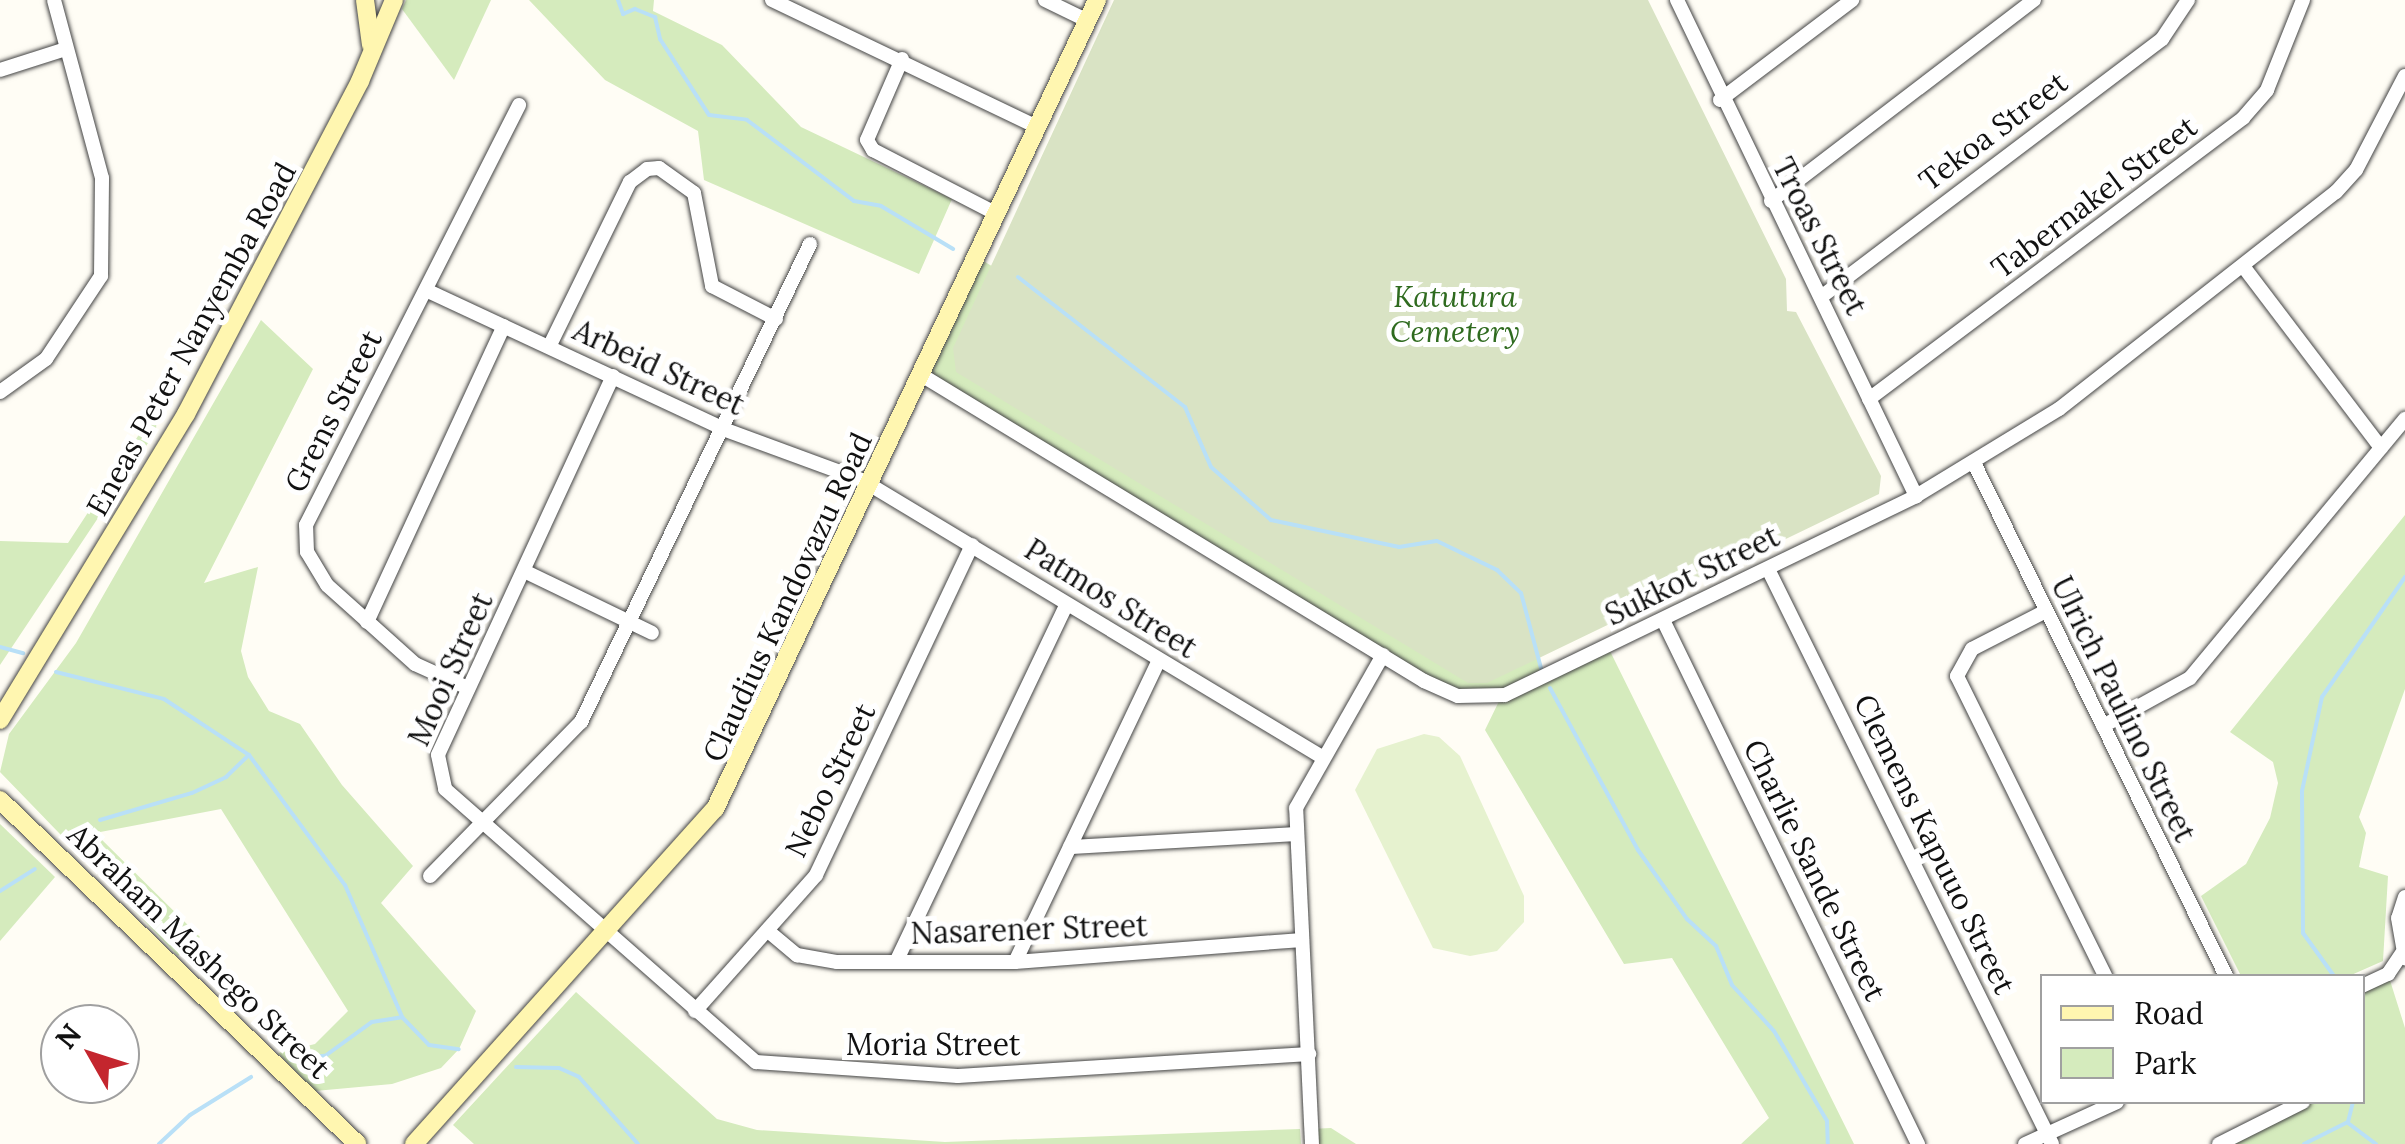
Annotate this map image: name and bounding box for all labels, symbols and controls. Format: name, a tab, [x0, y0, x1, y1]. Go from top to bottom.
street label: Tekoa Street	[1912, 64, 2074, 198]
street label: Tabernakel Street	[1984, 108, 2204, 286]
street label: Troas Street	[1765, 151, 1875, 321]
street label: Eneas Peter Nanyemba Road	[79, 156, 303, 522]
park label: Katutura Cemetery	[1390, 278, 1520, 348]
street label: Arbeid Street	[568, 312, 750, 422]
street label: Grens Street	[277, 324, 389, 498]
street label: Claudius Kandovazu Road	[695, 427, 879, 767]
street label: Sukkot Street	[1599, 517, 1785, 633]
street label: Patmos Street	[1018, 531, 1204, 665]
street label: Ulrich Paulino Street	[2044, 571, 2204, 847]
street label: Mooi Street	[400, 587, 500, 751]
street label: Clemens Kapuuo Street	[1847, 688, 2023, 1000]
street label: Nebo Street	[777, 697, 883, 863]
street label: Charlie Sande Street	[1736, 734, 1894, 1006]
street label: Abraham Mashego Street	[60, 816, 338, 1086]
street label: Nasarener Street	[910, 907, 1148, 951]
legend	[2040, 974, 2365, 1104]
text: Road	[2134, 994, 2204, 1032]
north arrow	[40, 1004, 140, 1104]
text: N	[47, 1017, 89, 1056]
street label: Moria Street	[846, 1026, 1020, 1062]
text: Park	[2134, 1044, 2196, 1082]

